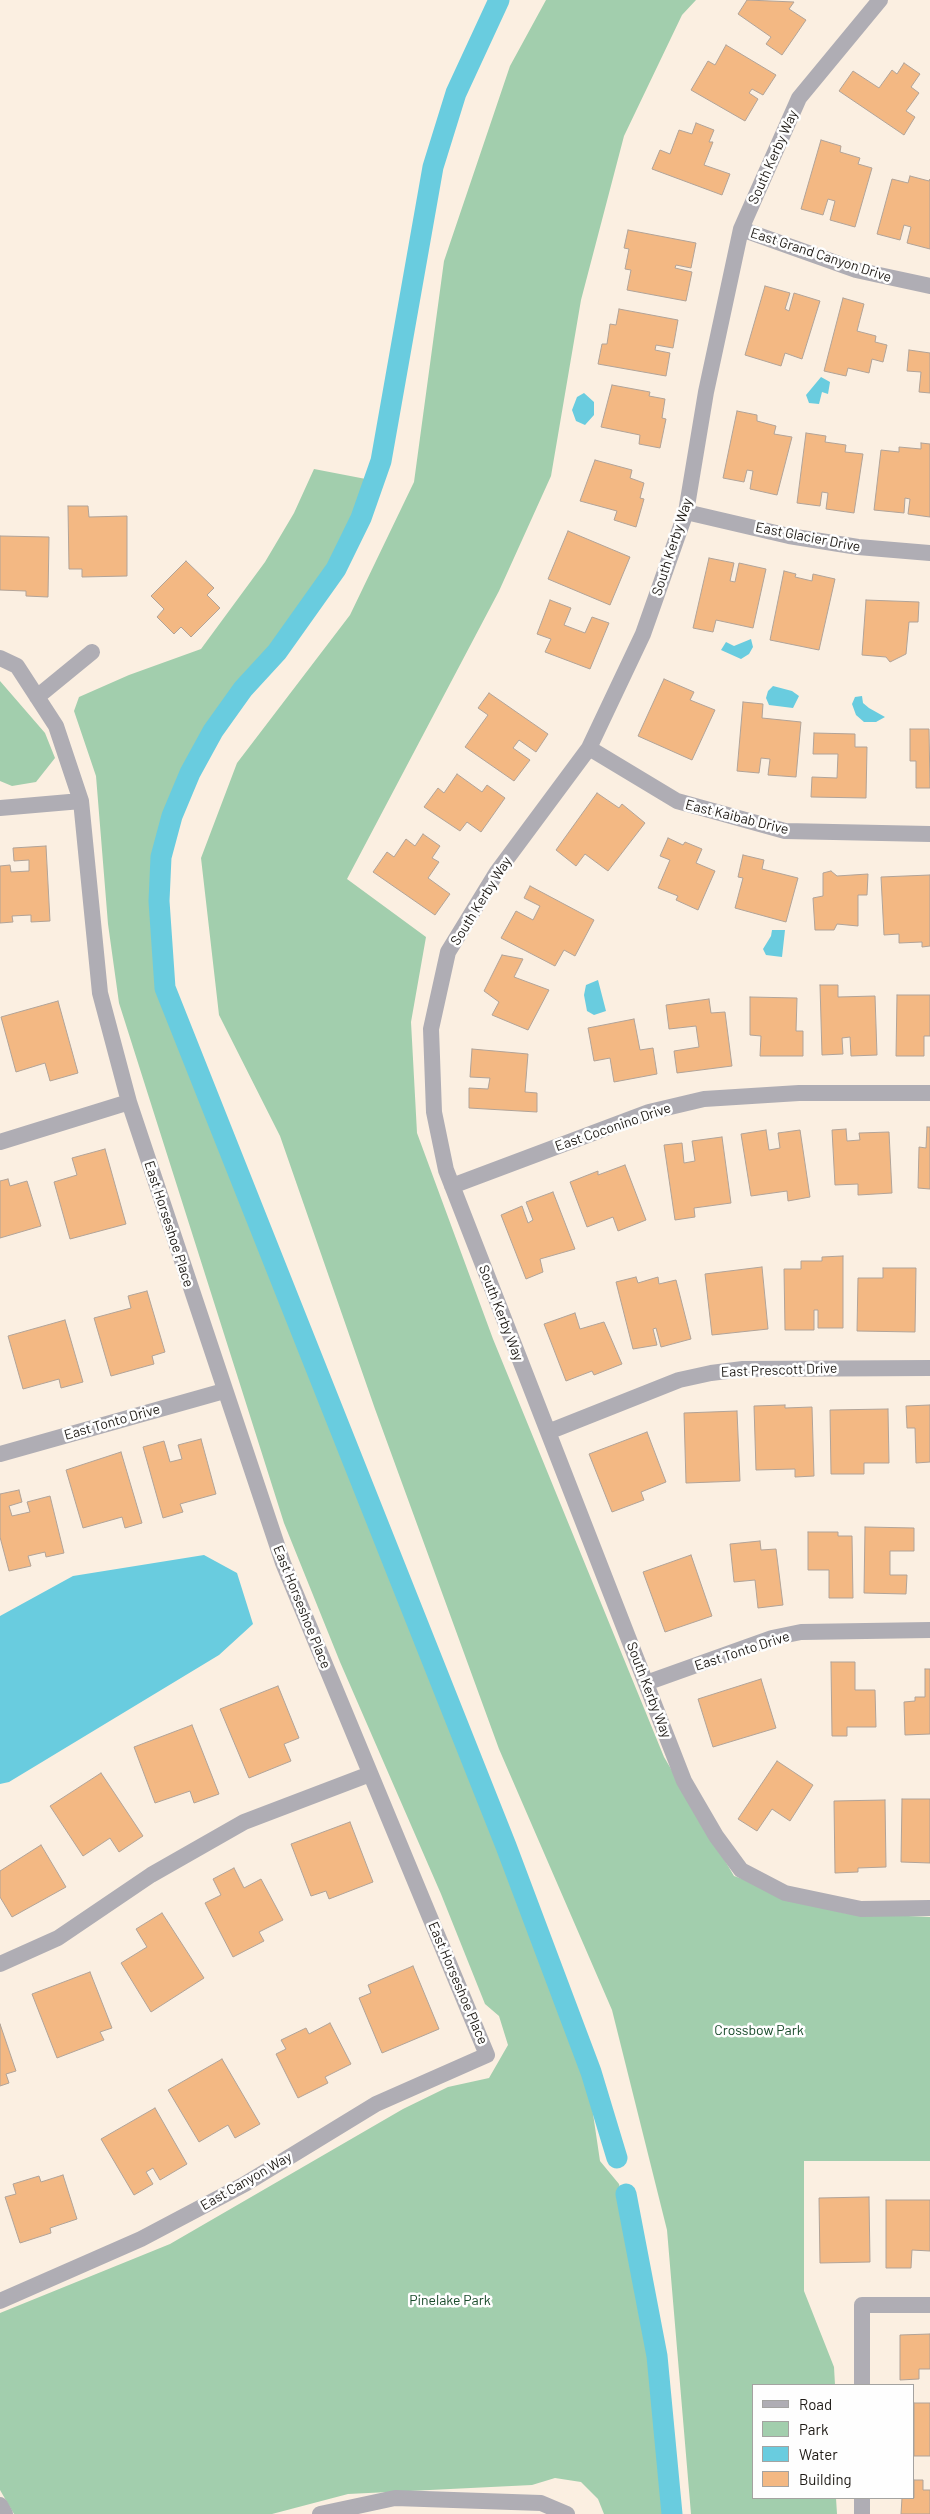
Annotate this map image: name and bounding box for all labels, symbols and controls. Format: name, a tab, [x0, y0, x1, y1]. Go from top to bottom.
street label: South Kerby Way	[745, 107, 801, 207]
street label: East Grand Canyon Drive	[748, 224, 894, 286]
street label: South Kerby Way	[648, 496, 696, 598]
street label: East Glacier Drive	[754, 519, 862, 555]
street label: East Kaibab Drive	[684, 796, 790, 838]
street label: South Kerby Way	[447, 853, 515, 949]
street label: East Coconino Drive	[553, 1099, 673, 1155]
street label: East Horseshoe Place	[141, 1159, 197, 1289]
street label: South Kerby Way	[475, 1263, 527, 1363]
street label: East Prescott Drive	[720, 1360, 838, 1380]
street label: East Tonto Drive	[62, 1400, 162, 1444]
street label: East Horseshoe Place	[270, 1543, 334, 1671]
street label: East Tonto Drive	[692, 1628, 792, 1674]
street label: South Kerby Way	[623, 1640, 675, 1740]
street label: East Horseshoe Place	[425, 1919, 491, 2047]
park label: Crossbow Park	[714, 2022, 804, 2038]
street label: East Canyon Way	[197, 2148, 295, 2214]
park label: Pinelake Park	[409, 2292, 491, 2308]
legend	[752, 2384, 915, 2499]
text: Road	[799, 2395, 832, 2413]
text: Park	[799, 2420, 828, 2438]
text: Water	[799, 2445, 838, 2463]
text: Building	[799, 2470, 852, 2488]

